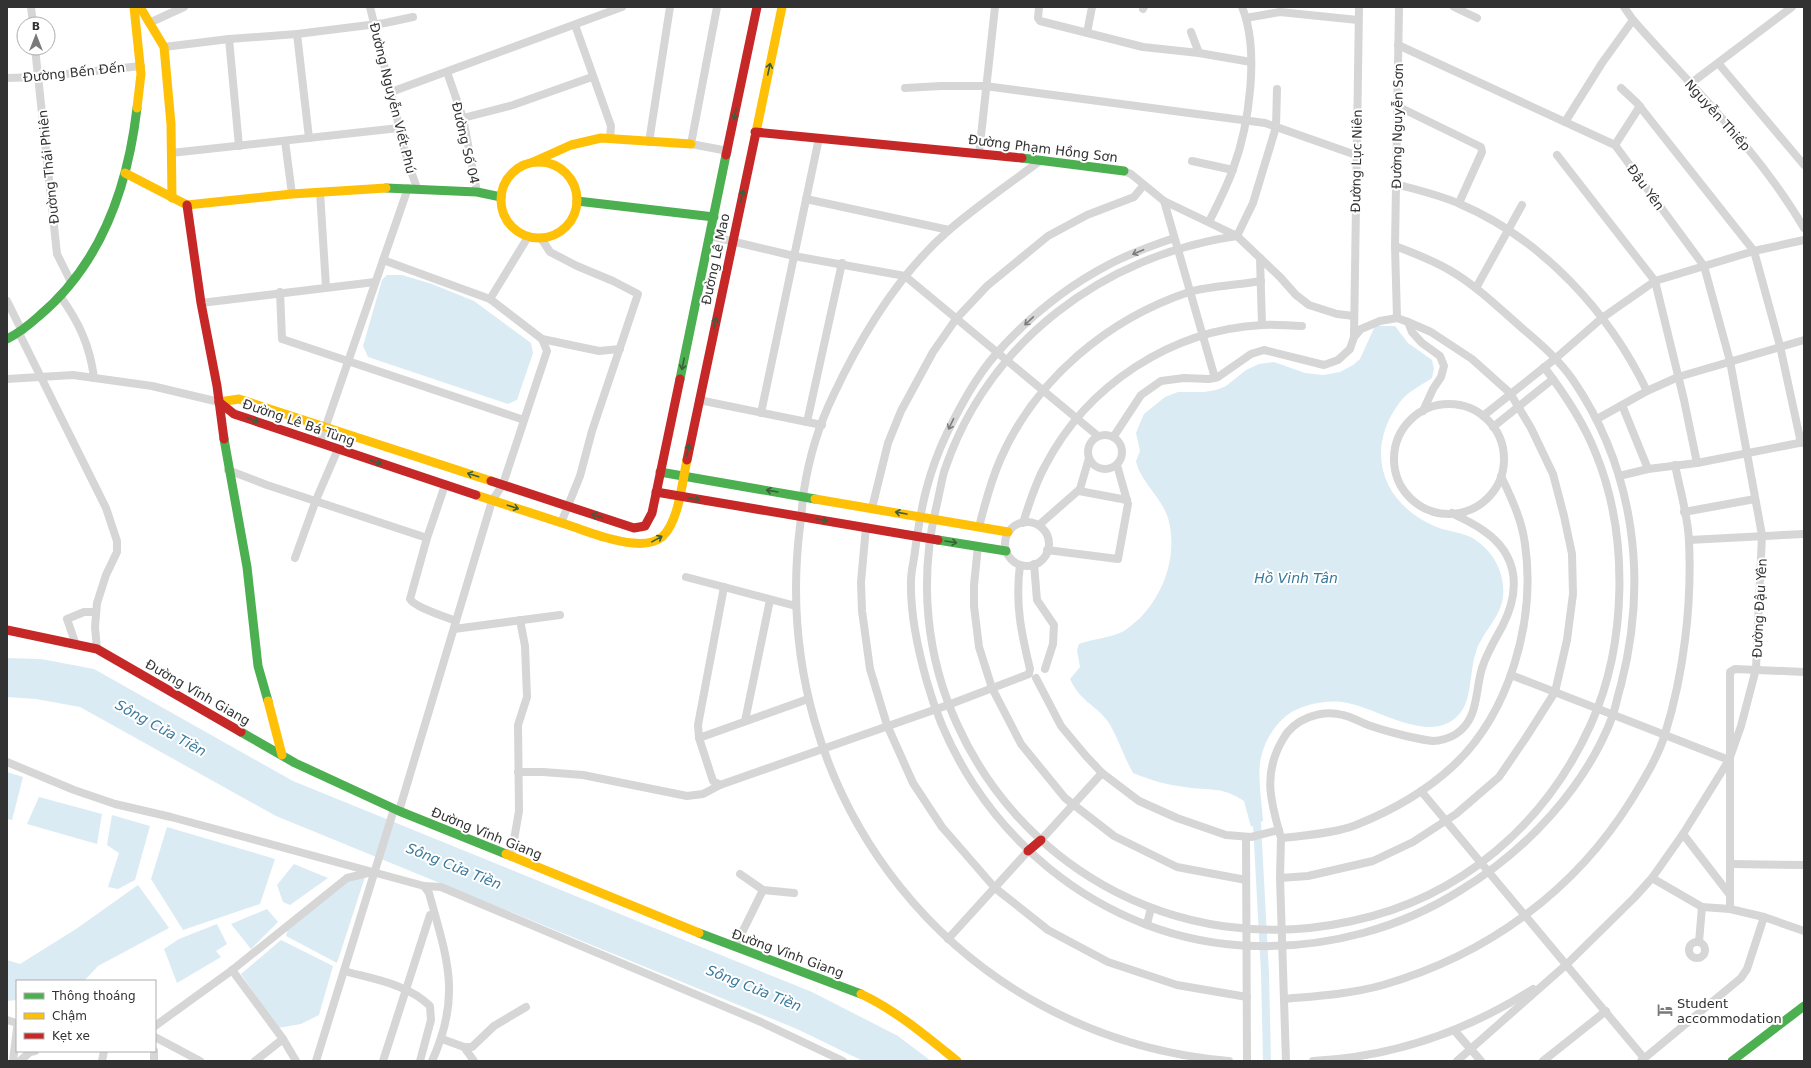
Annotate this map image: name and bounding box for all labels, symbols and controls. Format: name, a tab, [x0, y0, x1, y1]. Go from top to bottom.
north arrow	[16, 16, 56, 56]
text: B	[32, 20, 40, 33]
street label: Đường Nguyễn Viết Phú	[366, 21, 419, 175]
street label: Đường Bến Đến	[22, 60, 126, 85]
one-way arrow	[765, 63, 773, 76]
street label: Đường Nguyễn Sơn	[1389, 63, 1406, 189]
street label: Nguyễn Thiếp	[1682, 77, 1753, 154]
street label: Đường Số 04	[449, 101, 482, 186]
one-way arrow	[731, 107, 739, 120]
street label: Đường Thái Phiên	[35, 109, 62, 225]
street label: Đường Lục Niên	[1348, 109, 1365, 213]
street label: Đường Phạm Hồng Sơn	[967, 132, 1119, 165]
street label: Đậu Yên	[1624, 161, 1667, 213]
one-way arrow	[738, 190, 746, 203]
street label: Đường Lê Mao	[698, 212, 733, 306]
one-way arrow	[1132, 249, 1144, 256]
one-way arrow	[712, 317, 720, 330]
one-way arrow	[1024, 317, 1034, 326]
one-way arrow	[678, 358, 686, 371]
street label: Đường Lê Bá Tùng	[241, 396, 357, 449]
one-way arrow	[247, 417, 259, 425]
one-way arrow	[947, 418, 954, 430]
one-way arrow	[685, 444, 693, 457]
one-way arrow	[370, 458, 382, 466]
one-way arrow	[468, 470, 480, 478]
one-way arrow	[766, 487, 779, 495]
one-way arrow	[687, 495, 700, 503]
one-way arrow	[507, 504, 519, 512]
one-way arrow	[895, 509, 908, 517]
one-way arrow	[591, 511, 603, 519]
one-way arrow	[816, 516, 829, 524]
one-way arrow	[651, 534, 663, 542]
one-way arrow	[944, 538, 957, 546]
street label: Đường Đậu Yên	[1749, 558, 1770, 658]
water label: Hồ Vinh Tân	[1254, 570, 1338, 586]
street label: Đường Vĩnh Giang	[143, 656, 253, 728]
water label: Sông Cửa Tiền	[113, 696, 209, 760]
street label: Đường Vĩnh Giang	[429, 804, 544, 863]
water label: Sông Cửa Tiền	[404, 840, 504, 892]
street label: Đường Vĩnh Giang	[730, 926, 846, 981]
water label: Sông Cửa Tiền	[704, 962, 804, 1014]
legend	[16, 980, 156, 1052]
text: Thông thoáng	[51, 989, 136, 1003]
place label: Student accommodation	[1677, 996, 1782, 1026]
hotel icon: Student accommodation	[1656, 1001, 1674, 1019]
text: Chậm	[52, 1009, 87, 1023]
text: Kẹt xe	[52, 1029, 90, 1043]

